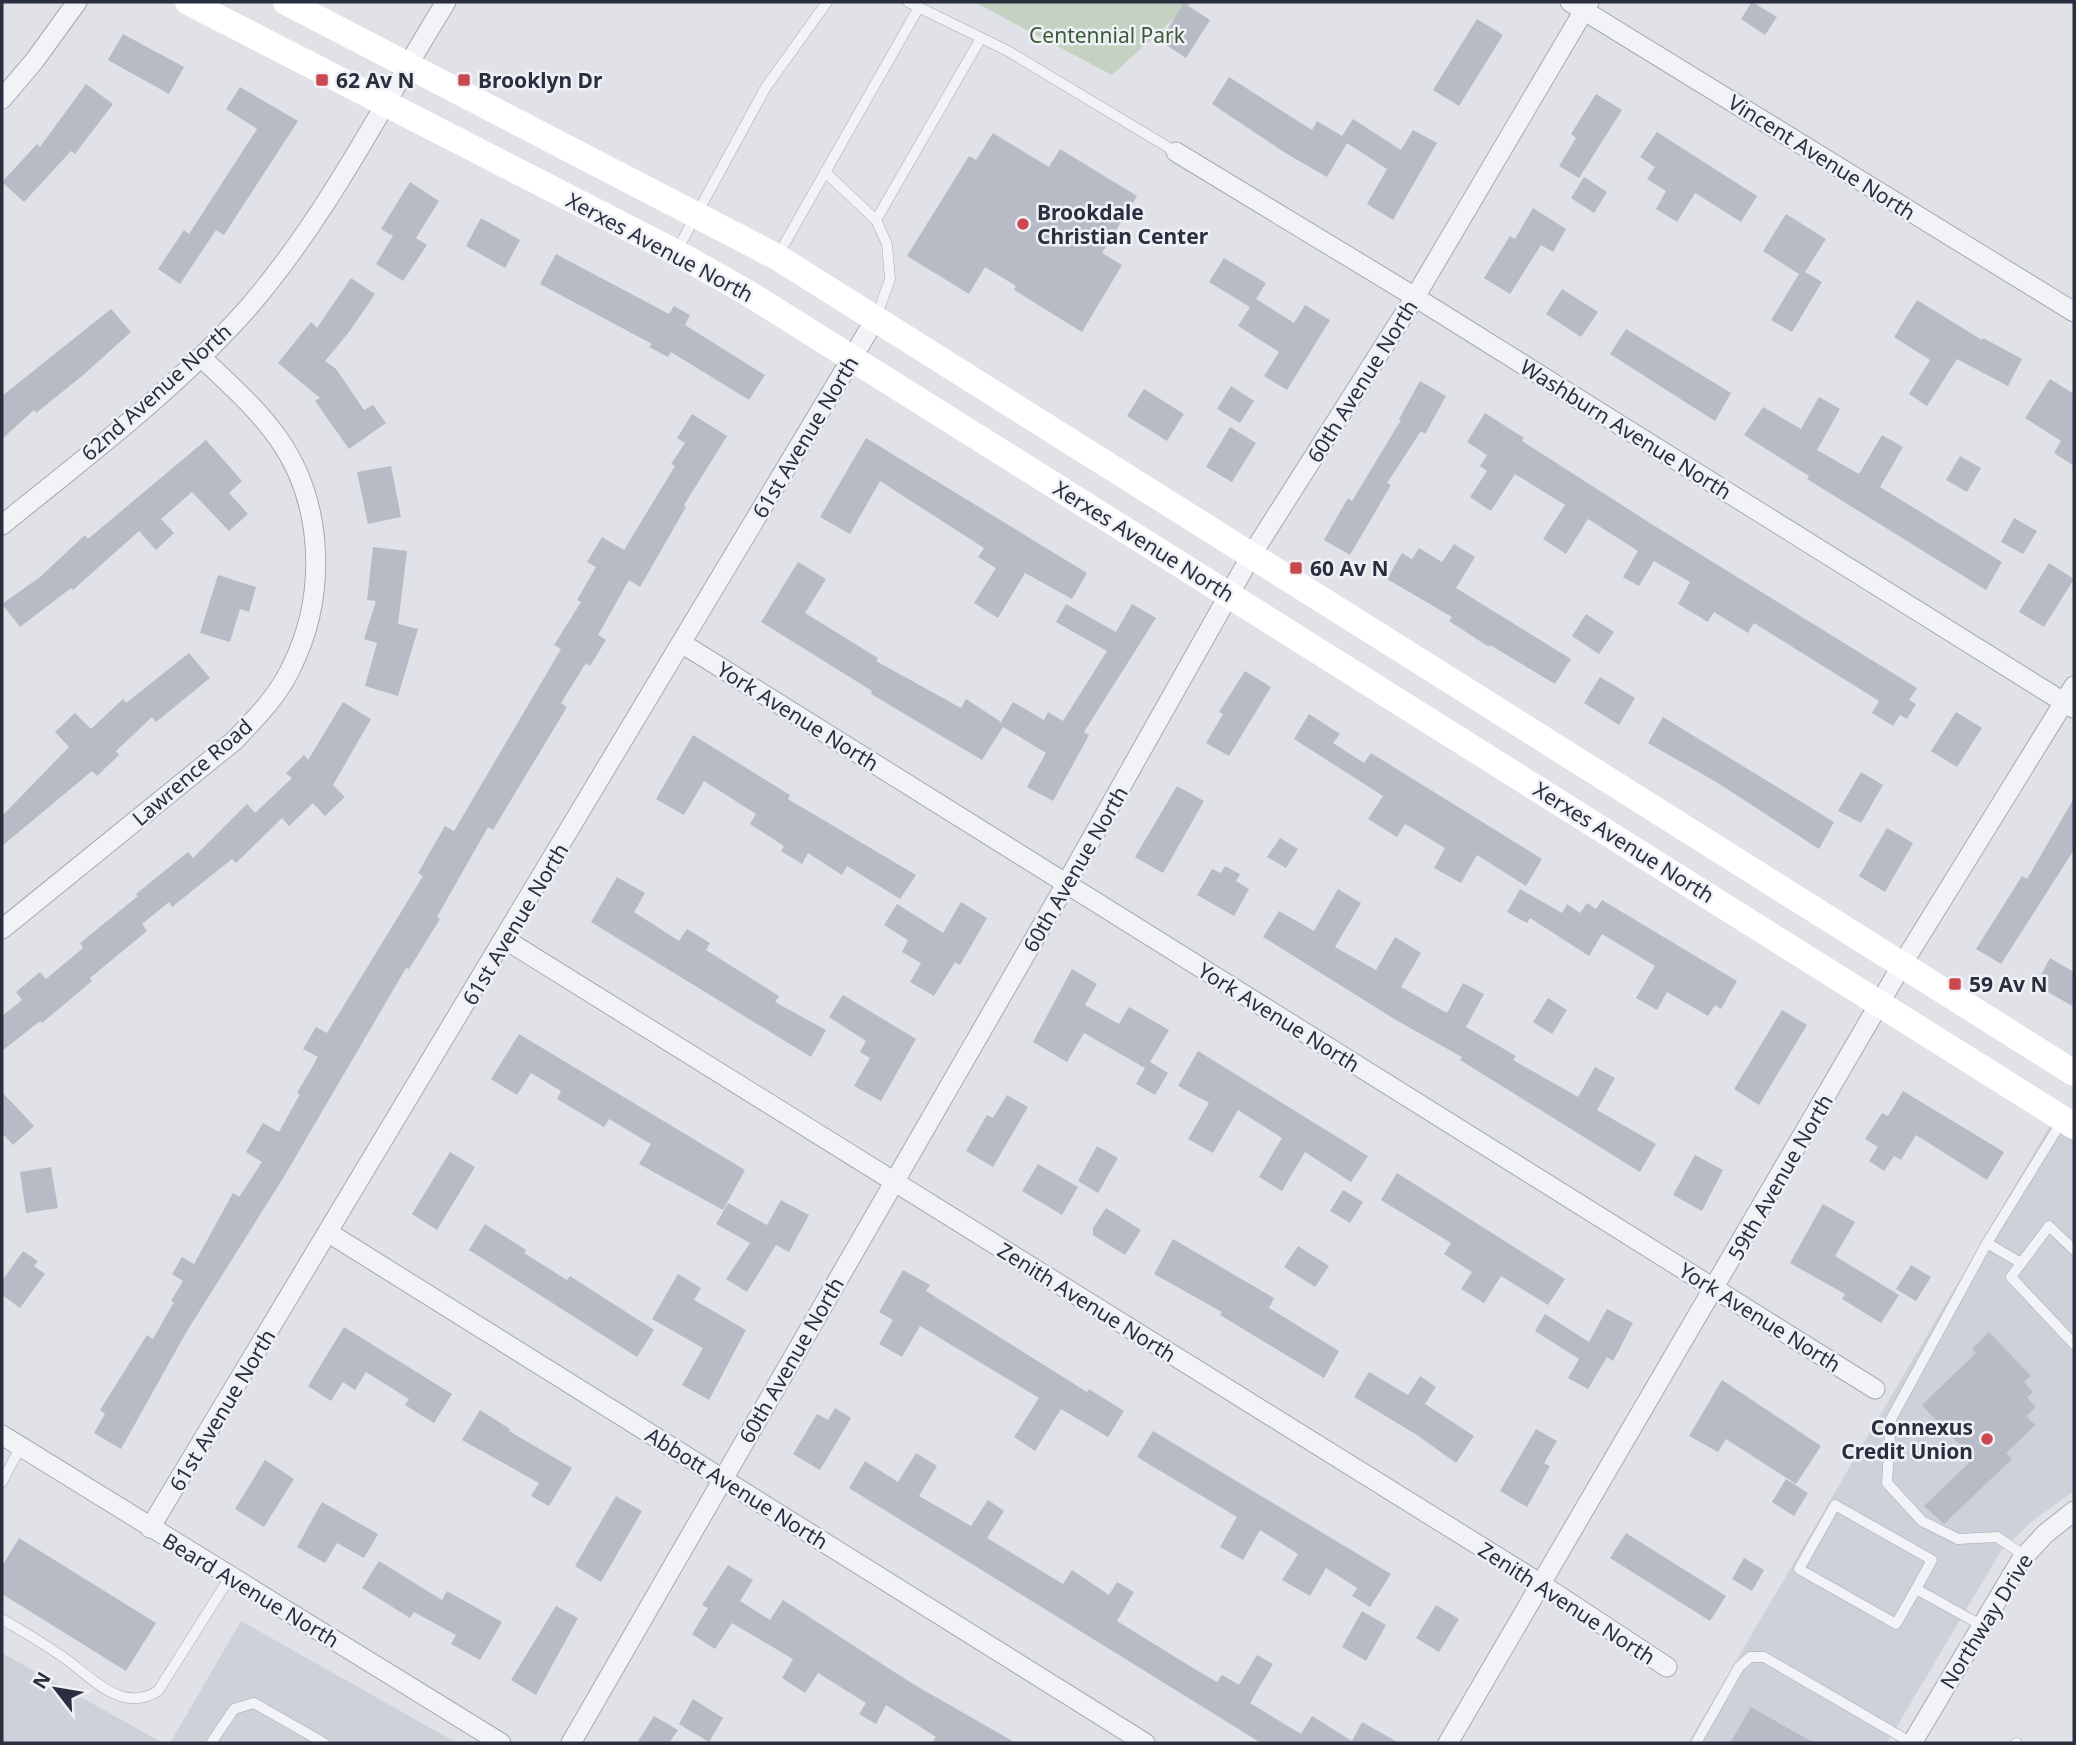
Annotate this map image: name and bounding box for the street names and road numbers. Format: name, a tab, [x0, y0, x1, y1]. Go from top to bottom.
street label: Vincent Avenue North	[1723, 88, 1921, 226]
street label: Xerxes Avenue North	[562, 186, 758, 308]
street label: 60th Avenue North	[1301, 294, 1423, 468]
street label: 62nd Avenue North	[75, 317, 237, 467]
street label: 61st Avenue North	[746, 351, 864, 523]
street label: Washburn Avenue North	[1515, 352, 1737, 506]
street label: Xerxes Avenue North	[1048, 474, 1240, 608]
street label: York Avenue North	[712, 655, 884, 777]
street label: Lawrence Road	[126, 712, 258, 832]
street label: Xerxes Avenue North	[1528, 775, 1720, 909]
street label: 60th Avenue North	[1016, 781, 1134, 957]
street label: 61st Avenue North	[456, 838, 574, 1010]
street label: York Avenue North	[1193, 956, 1365, 1078]
street label: 59th Avenue North	[1721, 1089, 1839, 1265]
street label: Zenith Avenue North	[993, 1236, 1181, 1368]
street label: York Avenue North	[1674, 1256, 1846, 1378]
street label: 60th Avenue North	[732, 1272, 850, 1448]
street label: 61st Avenue North	[163, 1324, 281, 1496]
street label: Abbott Avenue North	[641, 1421, 833, 1555]
street label: Beard Avenue North	[158, 1526, 344, 1654]
street label: Zenith Avenue North	[1473, 1535, 1661, 1671]
street label: Northway Drive	[1933, 1548, 2039, 1694]

